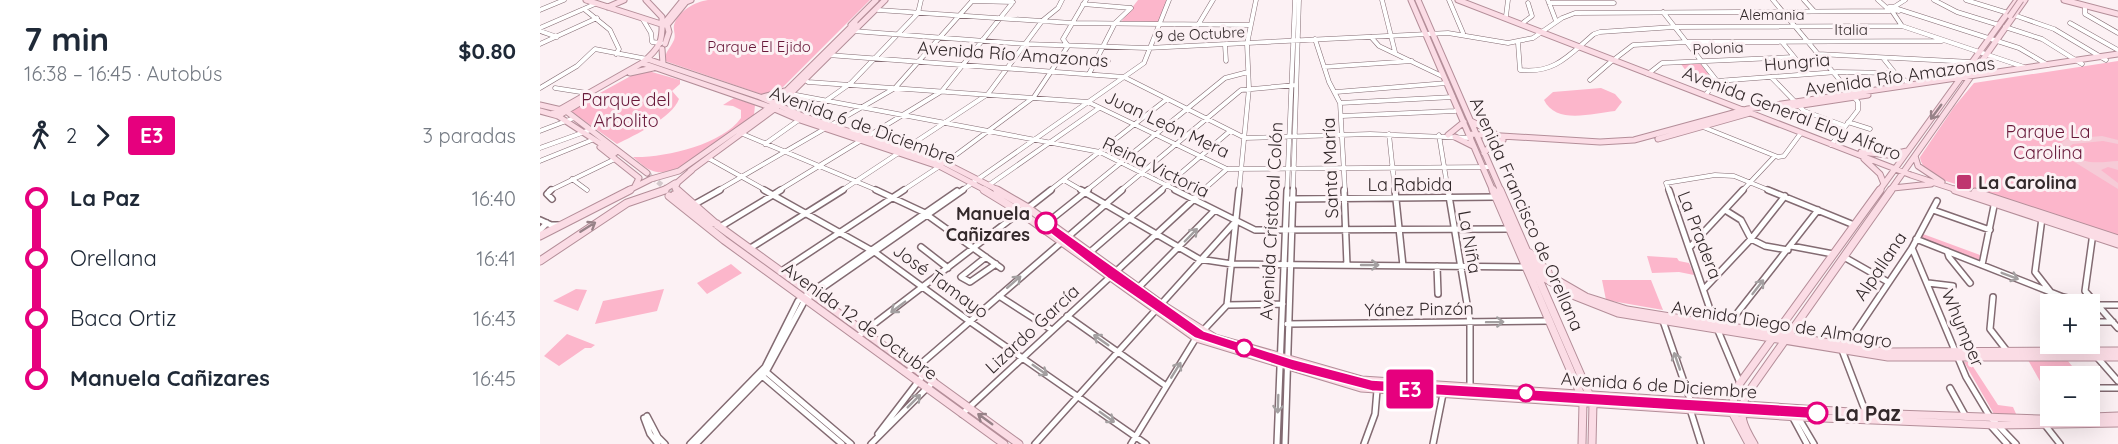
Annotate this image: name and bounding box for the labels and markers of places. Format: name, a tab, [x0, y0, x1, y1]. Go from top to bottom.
place label: La Carolina	[1978, 171, 2077, 194]
marker: La Carolina	[1955, 173, 1973, 191]
place label: Manuela Cañizares	[946, 202, 1030, 246]
marker: Manuela Cañizares	[1035, 212, 1057, 234]
unlabelled marker	[1235, 339, 1253, 357]
unlabelled marker	[1517, 384, 1535, 402]
place label: La Paz	[1834, 400, 1901, 426]
marker: La Paz	[1806, 402, 1828, 424]

